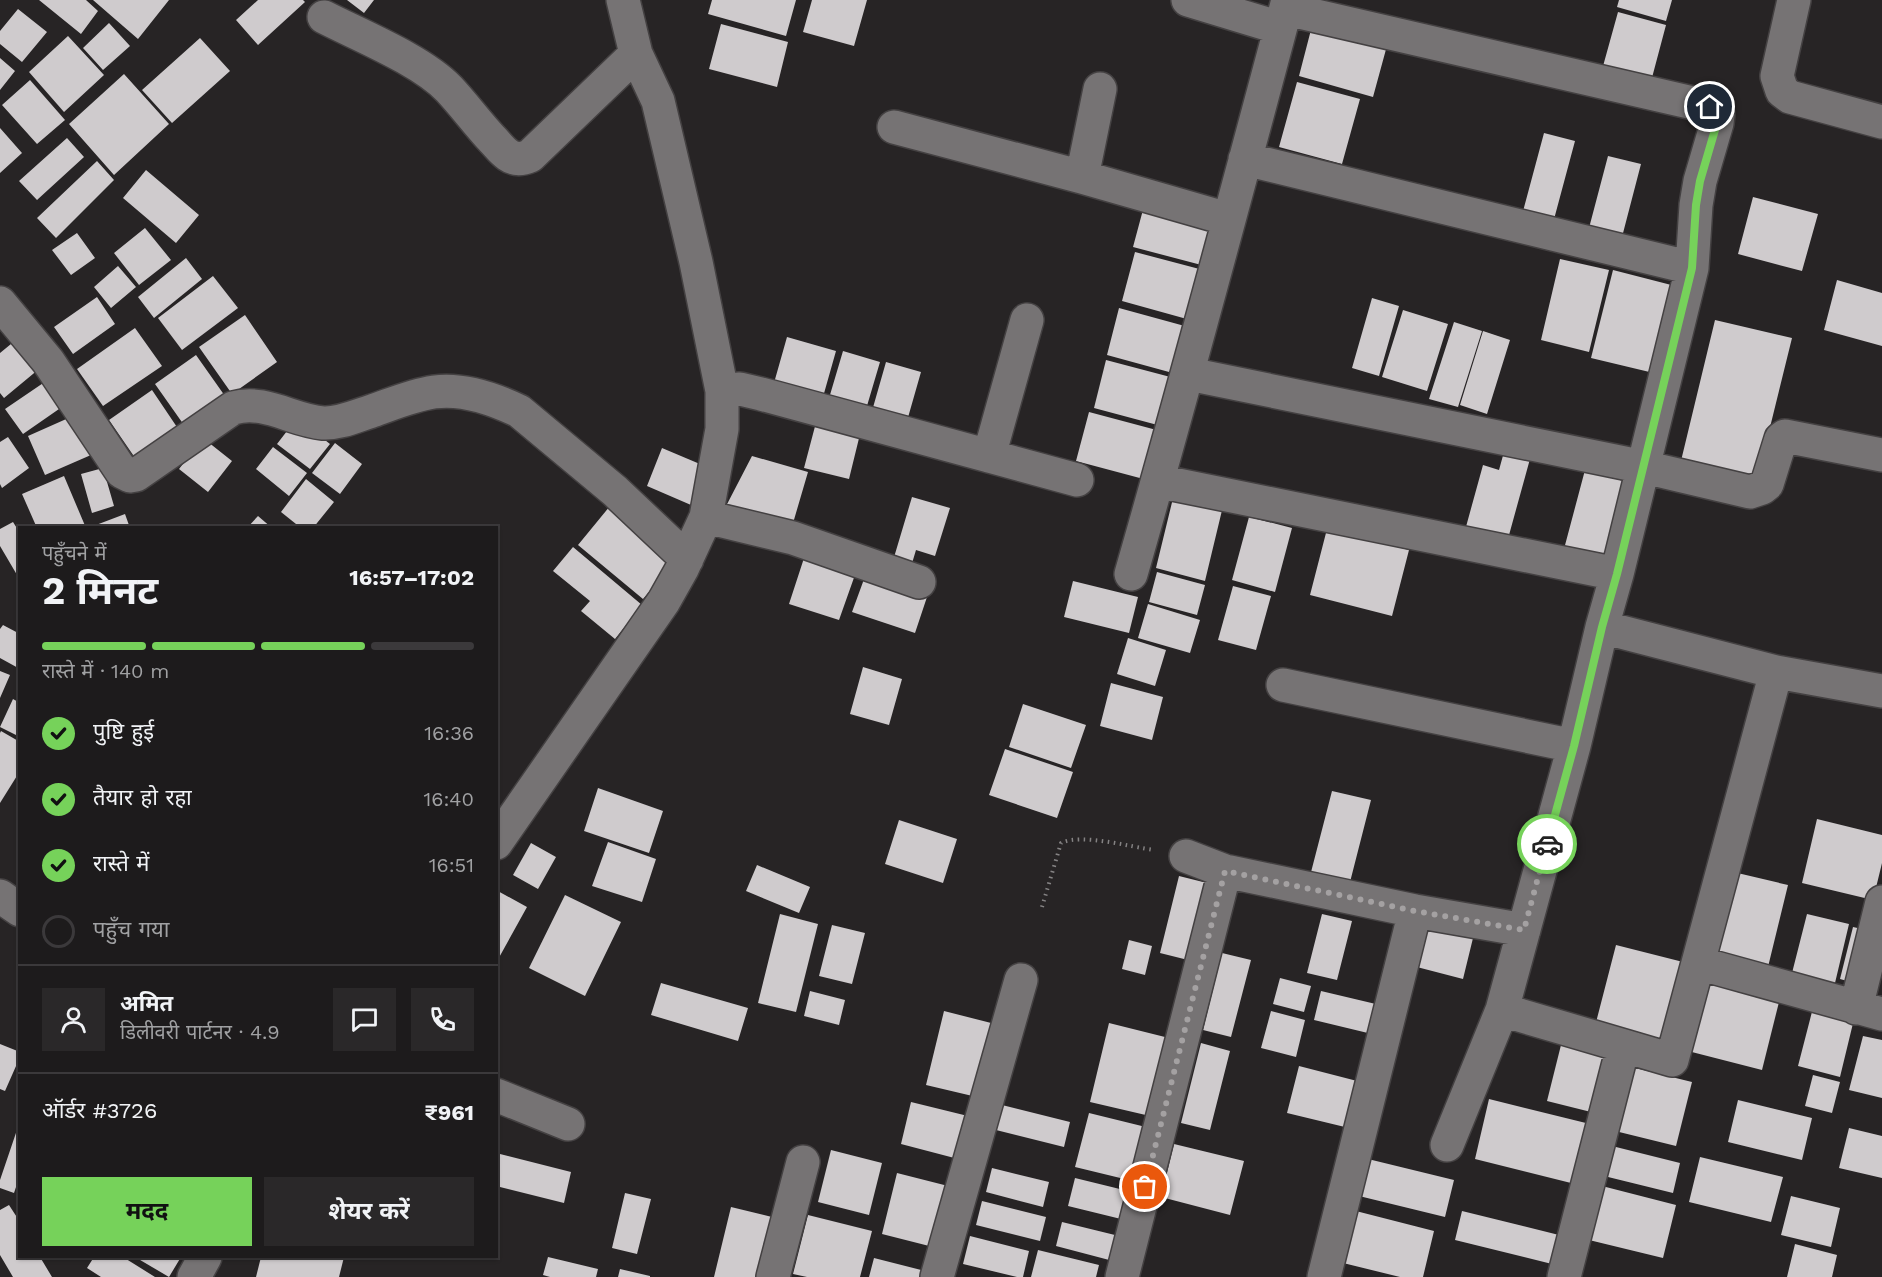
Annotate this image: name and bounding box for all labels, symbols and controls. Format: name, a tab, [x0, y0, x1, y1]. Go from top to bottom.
pin	[1684, 81, 1735, 132]
icon: home	[1693, 90, 1726, 123]
text: पहुँचने में	[42, 541, 107, 565]
text: 16:57–17:02	[349, 565, 474, 590]
text: 2 मिनट	[42, 568, 158, 613]
text: रास्ते में · 140 m	[42, 659, 169, 683]
icon: check	[42, 717, 75, 750]
text: पुष्टि हुई	[93, 719, 154, 744]
text: 16:36	[424, 721, 474, 745]
icon: check	[42, 783, 75, 816]
text: तैयार हो रहा	[93, 785, 192, 810]
text: 16:40	[423, 787, 474, 811]
courier	[1517, 814, 1577, 874]
icon: car	[1531, 828, 1564, 861]
icon: check	[42, 849, 75, 882]
text: रास्ते में	[93, 851, 149, 876]
text: 16:51	[429, 853, 474, 877]
text: पहुँच गया	[93, 917, 170, 942]
button: person	[42, 988, 105, 1051]
button: chat	[333, 988, 396, 1051]
button: phone	[411, 988, 474, 1051]
text: अमित	[120, 991, 173, 1016]
text: डिलीवरी पार्टनर · 4.9	[120, 1020, 280, 1044]
text: ऑर्डर #3726	[42, 1098, 157, 1123]
text: ₹961	[425, 1100, 474, 1125]
pin	[1119, 1161, 1170, 1212]
icon: bag	[1128, 1170, 1161, 1203]
button: मदद	[42, 1177, 252, 1246]
button: शेयर करें	[264, 1177, 474, 1246]

